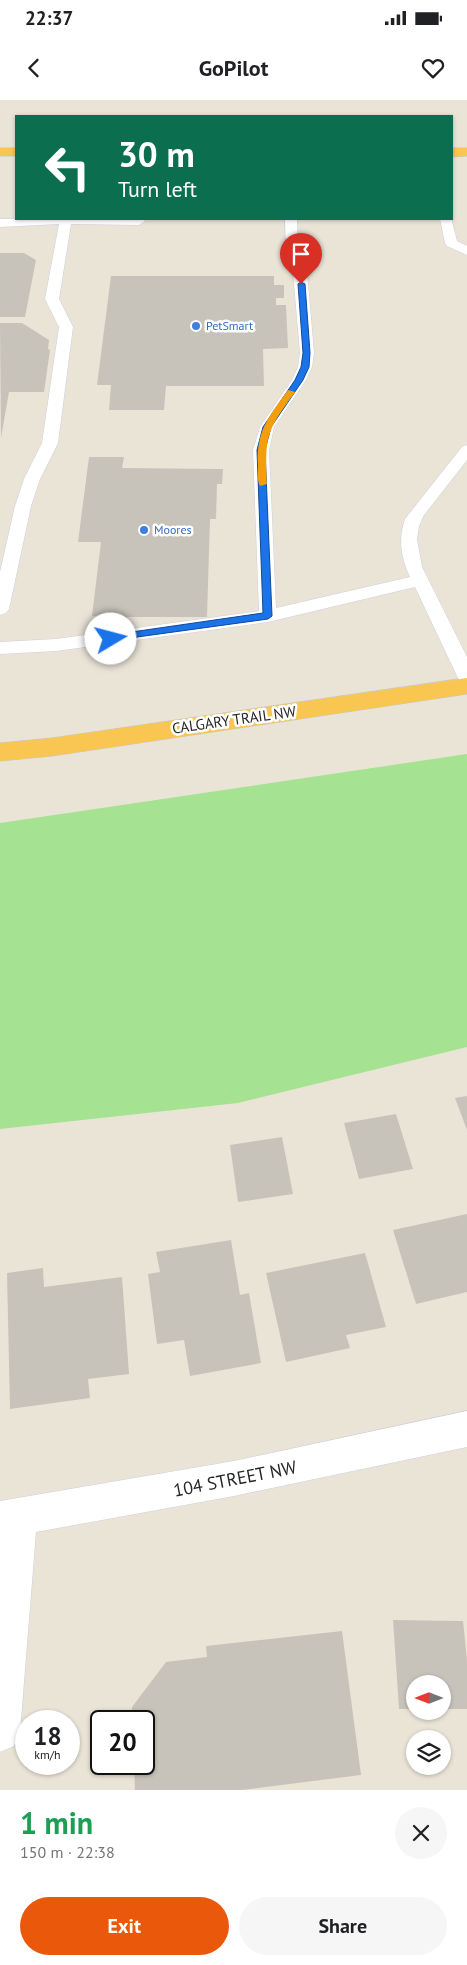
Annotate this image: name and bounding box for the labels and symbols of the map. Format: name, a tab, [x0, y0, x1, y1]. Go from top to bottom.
pin	[280, 233, 322, 284]
place label: PetSmart	[206, 318, 253, 333]
marker: PetSmart	[190, 320, 202, 332]
place label: Moores	[154, 522, 192, 537]
marker: Moores	[138, 524, 150, 536]
position arrow	[84, 612, 136, 664]
street label: CALGARY TRAIL NW	[171, 701, 298, 738]
street label: 104 STREET NW	[171, 1455, 298, 1502]
north arrow	[406, 1675, 451, 1720]
speed limit sign: 20	[90, 1710, 155, 1775]

